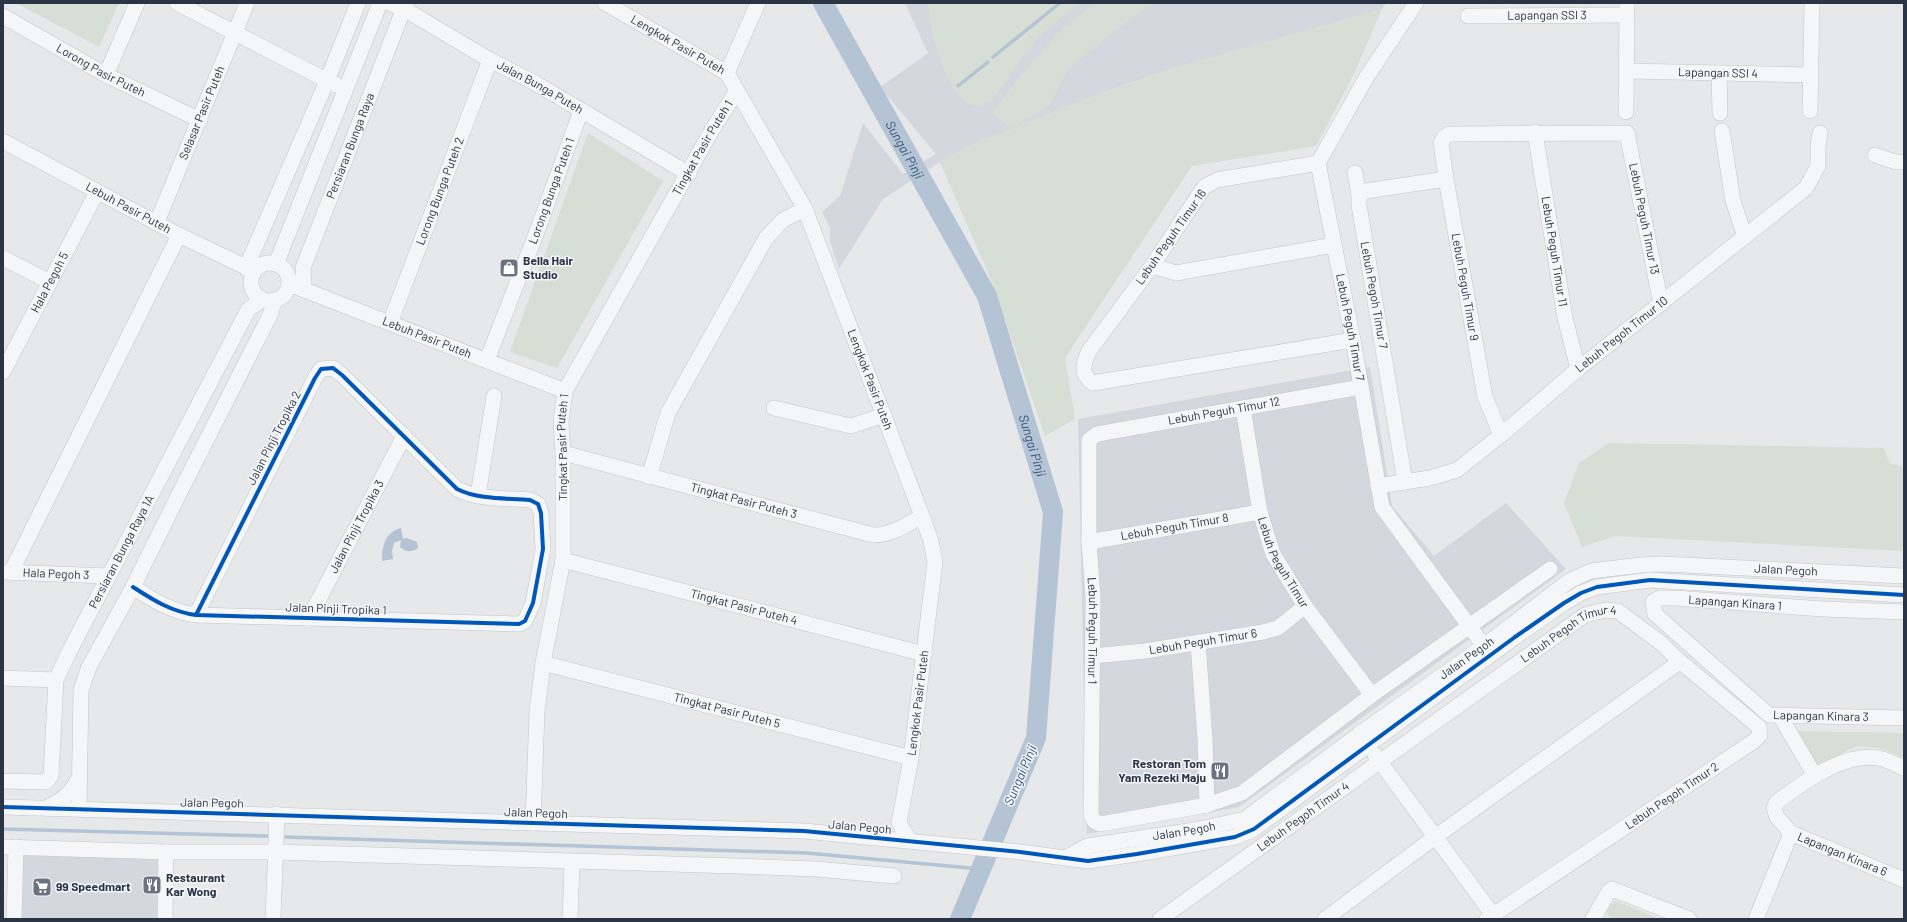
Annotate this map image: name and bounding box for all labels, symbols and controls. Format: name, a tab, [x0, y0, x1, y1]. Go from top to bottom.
street label: Lapangan SSI 3	[1507, 7, 1587, 22]
street label: Lengkok Pasir Puteh	[629, 11, 728, 76]
street label: Lorong Pasir Puteh	[54, 40, 148, 99]
street label: Jalan Bunga Puteh	[495, 57, 586, 116]
street label: Selasar Pasir Puteh	[175, 63, 227, 162]
street label: Lapangan SSI 4	[1678, 64, 1758, 80]
street label: Persiaran Bunga Raya	[323, 91, 376, 200]
street label: Tingkat Pasir Puteh 1	[669, 97, 735, 197]
water label: Sungai Pinji	[882, 118, 928, 182]
street label: Lorong Bunga Puteh 2	[412, 135, 466, 247]
street label: Lorong Bunga Puteh 1	[525, 136, 577, 246]
street label: Lebuh Peguh Timur 13	[1627, 162, 1663, 276]
street label: Lebuh Pasir Puteh	[84, 179, 174, 235]
street label: Lebuh Peguh Timur 16	[1132, 186, 1208, 287]
street label: Lebuh Peguh Timur 11	[1539, 195, 1571, 307]
street label: Lebuh Peguh Timur 9	[1450, 232, 1482, 342]
street label: Lebuh Pegoh Timur 7	[1359, 240, 1391, 350]
street label: Hala Pegoh 5	[27, 249, 70, 315]
place label: Bella Hair Studio	[523, 253, 574, 281]
shop icon: Bella Hair Studio	[498, 257, 520, 279]
street label: Lebuh Peguh Timur 7	[1334, 272, 1368, 382]
street label: Lebuh Pegoh Timur 10	[1572, 293, 1670, 375]
street label: Lebuh Pasir Puteh	[381, 313, 474, 360]
street label: Lengkok Pasir Puteh	[845, 327, 896, 431]
street label: Jalan Pinji Tropika 2	[243, 388, 303, 487]
street label: Tingkat Pasir Puteh 1	[553, 393, 571, 501]
street label: Lebuh Peguh Timur 12	[1167, 393, 1281, 427]
water label: Sungai Pinji	[1016, 412, 1050, 479]
street label: Jalan Pinji Tropika 3	[326, 477, 386, 575]
street label: Tingkat Pasir Puteh 3	[689, 479, 799, 521]
street label: Persiaran Bunga Raya 1A	[85, 492, 156, 610]
street label: Lebuh Peguh Timur 8	[1119, 510, 1230, 542]
street label: Lebuh Peguh Timur	[1256, 515, 1313, 610]
street label: Jalan Pegoh	[1754, 561, 1818, 578]
street label: Hala Pegoh 3	[22, 565, 90, 581]
street label: Lebuh Peguh Timur 1	[1086, 577, 1101, 684]
street label: Tingkat Pasir Puteh 4	[689, 586, 799, 627]
street label: Lapangan Kinara 1	[1688, 592, 1782, 612]
street label: Jalan Pinji Tropika 1	[285, 599, 387, 617]
street label: Lebuh Pegoh Timur 4	[1517, 602, 1617, 665]
street label: Lebuh Peguh Timur 6	[1148, 625, 1258, 656]
street label: Jalan Pegoh	[1436, 633, 1496, 682]
street label: Lengkok Pasir Puteh	[904, 649, 930, 756]
street label: Tingkat Pasir Puteh 5	[672, 689, 782, 730]
street label: Lapangan Kinara 3	[1773, 707, 1869, 723]
water label: Sungai Pinji	[1000, 742, 1040, 808]
place label: Restoran Tom Yam Rezeki Maju	[1118, 756, 1206, 784]
street label: Lebuh Pegoh Timur 2	[1622, 759, 1721, 832]
restaurant icon: Restoran Tom Yam Rezeki Maju	[1209, 760, 1231, 782]
street label: Lebuh Pegoh Timur 4	[1254, 778, 1351, 853]
street label: Jalan Pegoh	[180, 794, 244, 810]
street label: Jalan Pegoh	[504, 804, 568, 820]
street label: Jalan Pegoh	[828, 816, 892, 836]
street label: Jalan Pegoh	[1151, 818, 1217, 842]
street label: Lapangan Kinara 6	[1796, 829, 1890, 878]
place label: Restaurant Kar Wong	[166, 870, 226, 898]
restaurant icon: Restaurant Kar Wong	[141, 874, 163, 896]
supermarket icon: 99 Speedmart	[31, 876, 53, 898]
place label: 99 Speedmart	[56, 879, 131, 893]

